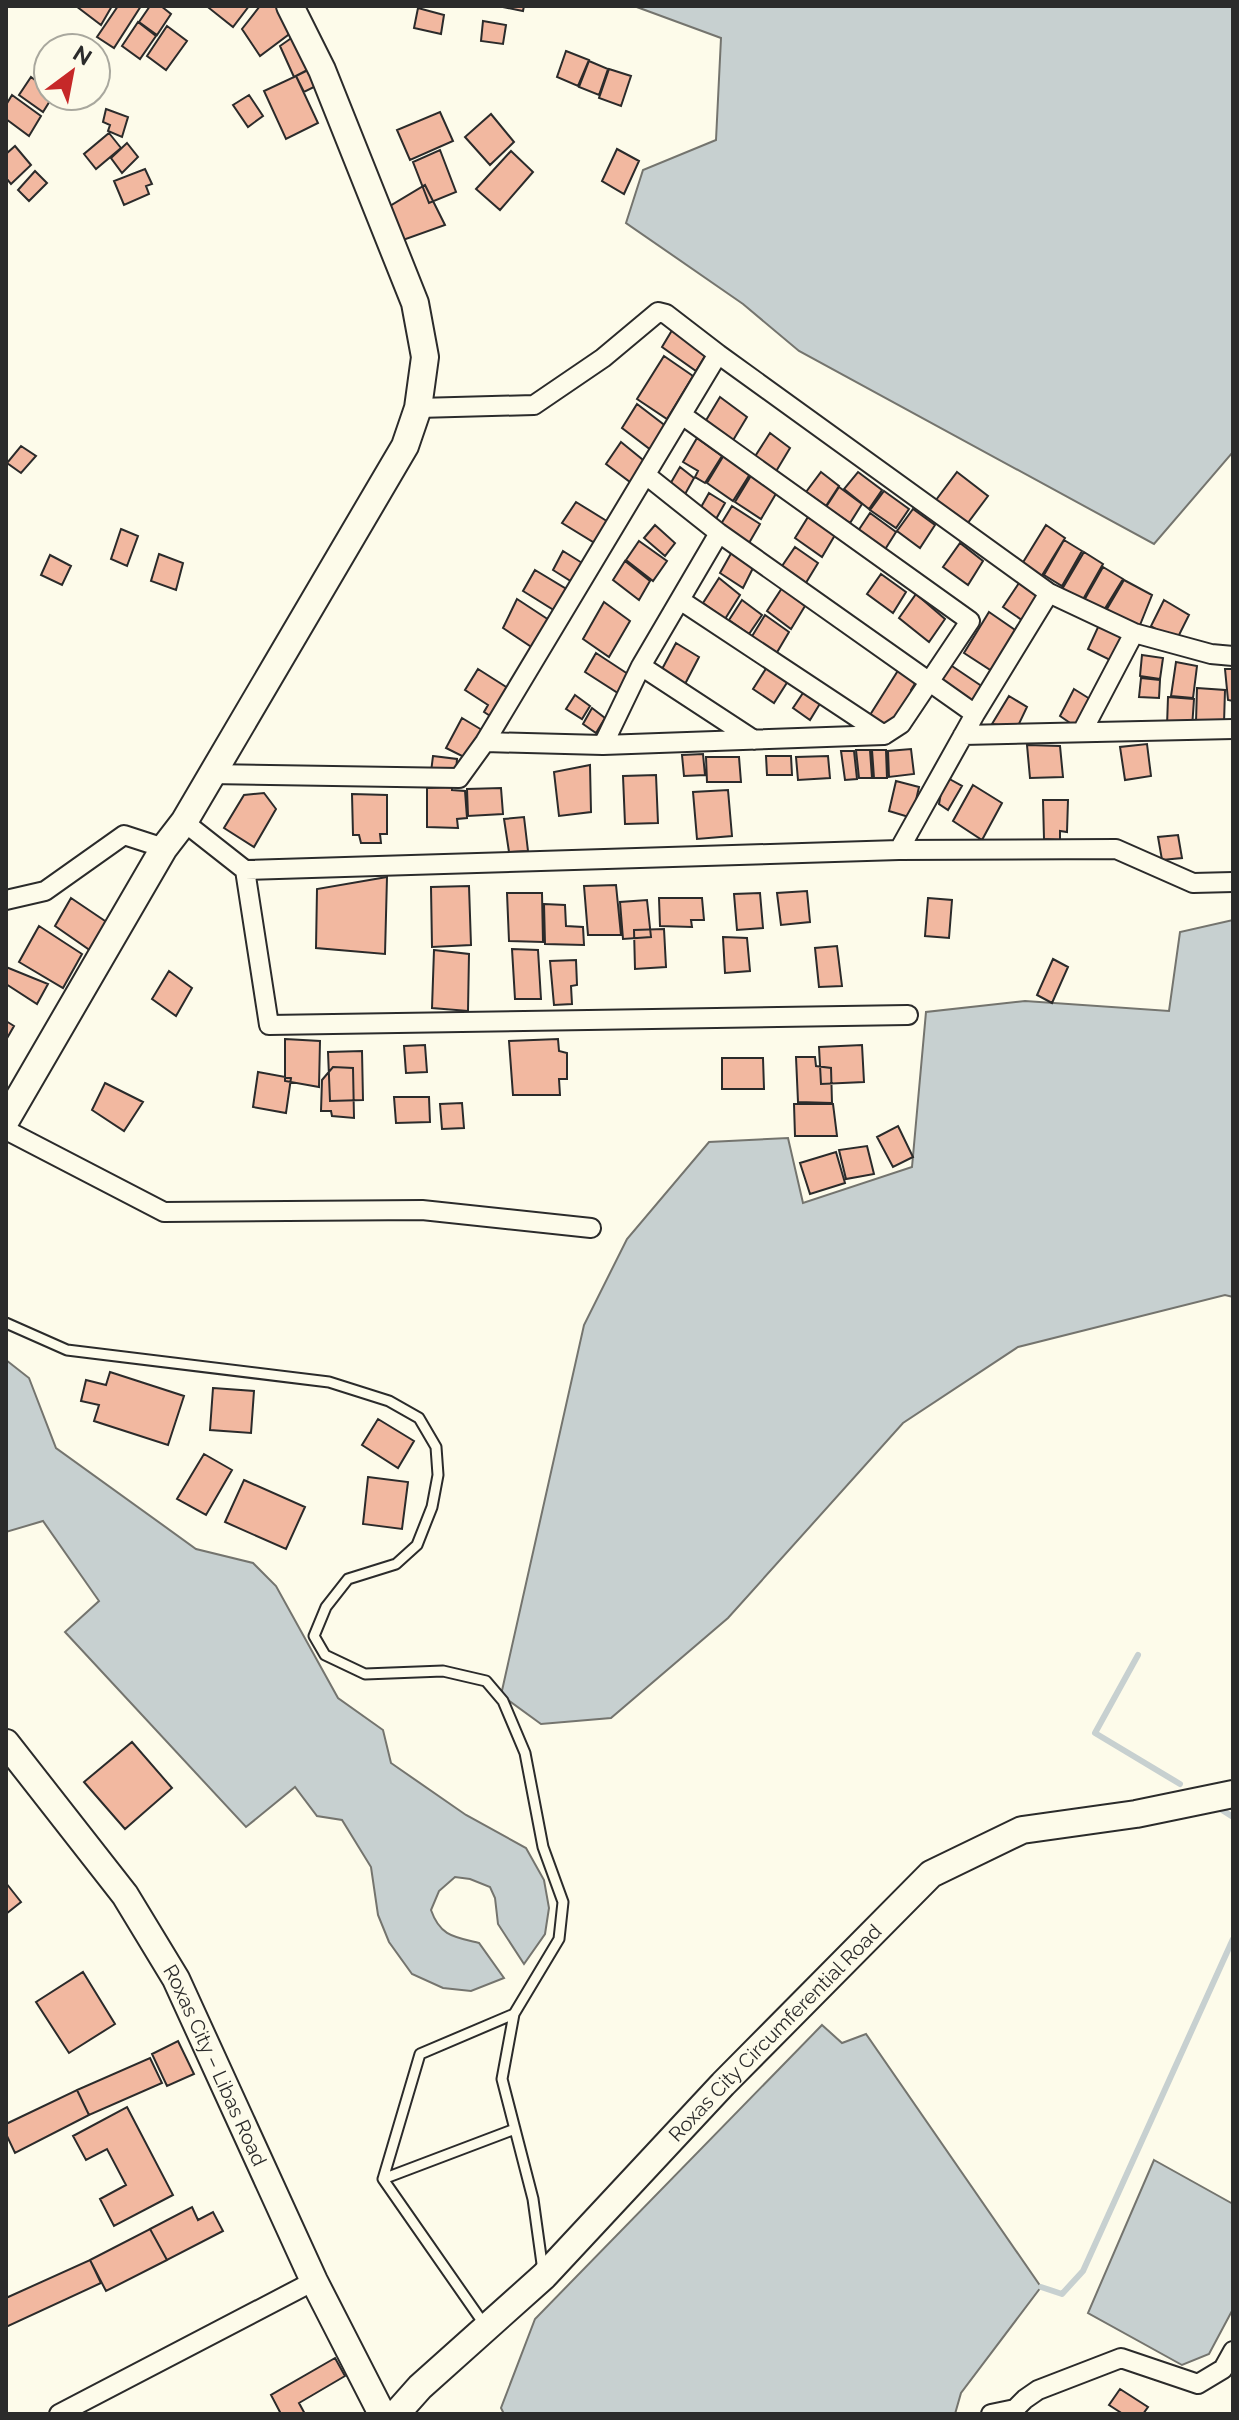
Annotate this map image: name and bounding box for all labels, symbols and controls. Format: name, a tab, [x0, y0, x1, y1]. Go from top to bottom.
north arrow	[32, 32, 112, 112]
text: N	[69, 40, 97, 71]
street label: Roxas City Circumferential Road	[664, 1919, 886, 2146]
street label: Roxas City – Libas Road	[158, 1960, 272, 2170]

